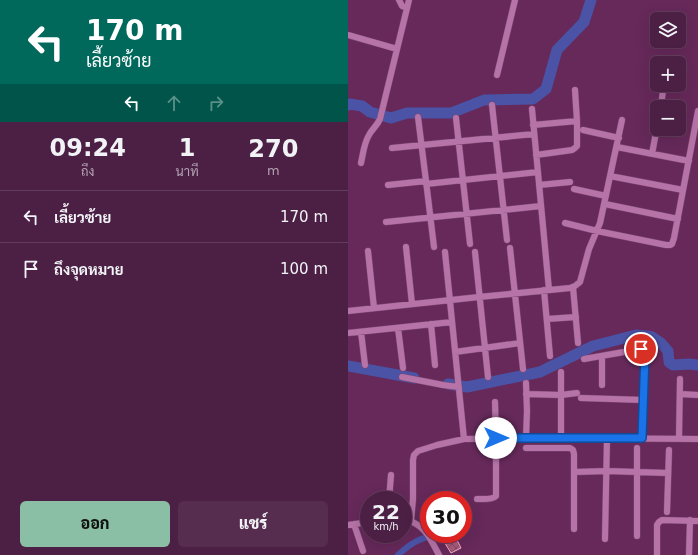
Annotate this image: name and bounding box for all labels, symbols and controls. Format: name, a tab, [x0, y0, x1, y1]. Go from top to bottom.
map controls	[650, 12, 686, 136]
button: layers	[650, 12, 686, 48]
text: 170 m	[86, 14, 183, 47]
icon: left	[20, 16, 72, 68]
text: เลี้ยวซ้าย	[86, 50, 152, 71]
button: +	[650, 56, 686, 92]
icon: left	[121, 92, 143, 114]
icon: ahead	[163, 92, 185, 114]
icon: right	[205, 92, 227, 114]
button: −	[650, 100, 686, 136]
text: 09:24	[50, 134, 126, 162]
text: 1	[179, 134, 195, 162]
text: 270	[248, 135, 298, 163]
text: m	[267, 163, 280, 178]
text: ถึง	[81, 164, 95, 179]
text: นาที	[176, 164, 199, 179]
icon: left	[20, 206, 42, 228]
text: 170 m	[280, 208, 328, 226]
text: เลี้ยวซ้าย	[54, 209, 111, 227]
icon: arrive	[20, 258, 42, 280]
text: 100 m	[280, 260, 328, 278]
text: ถึงจุดหมาย	[54, 261, 124, 279]
pin	[624, 332, 658, 366]
icon: arrive	[630, 338, 652, 360]
position arrow	[475, 417, 517, 459]
speed limit sign: 30	[420, 491, 472, 543]
text: 22	[372, 500, 400, 524]
button: ออก	[20, 501, 170, 547]
button: แชร์	[178, 501, 328, 547]
text: km/h	[373, 521, 399, 532]

